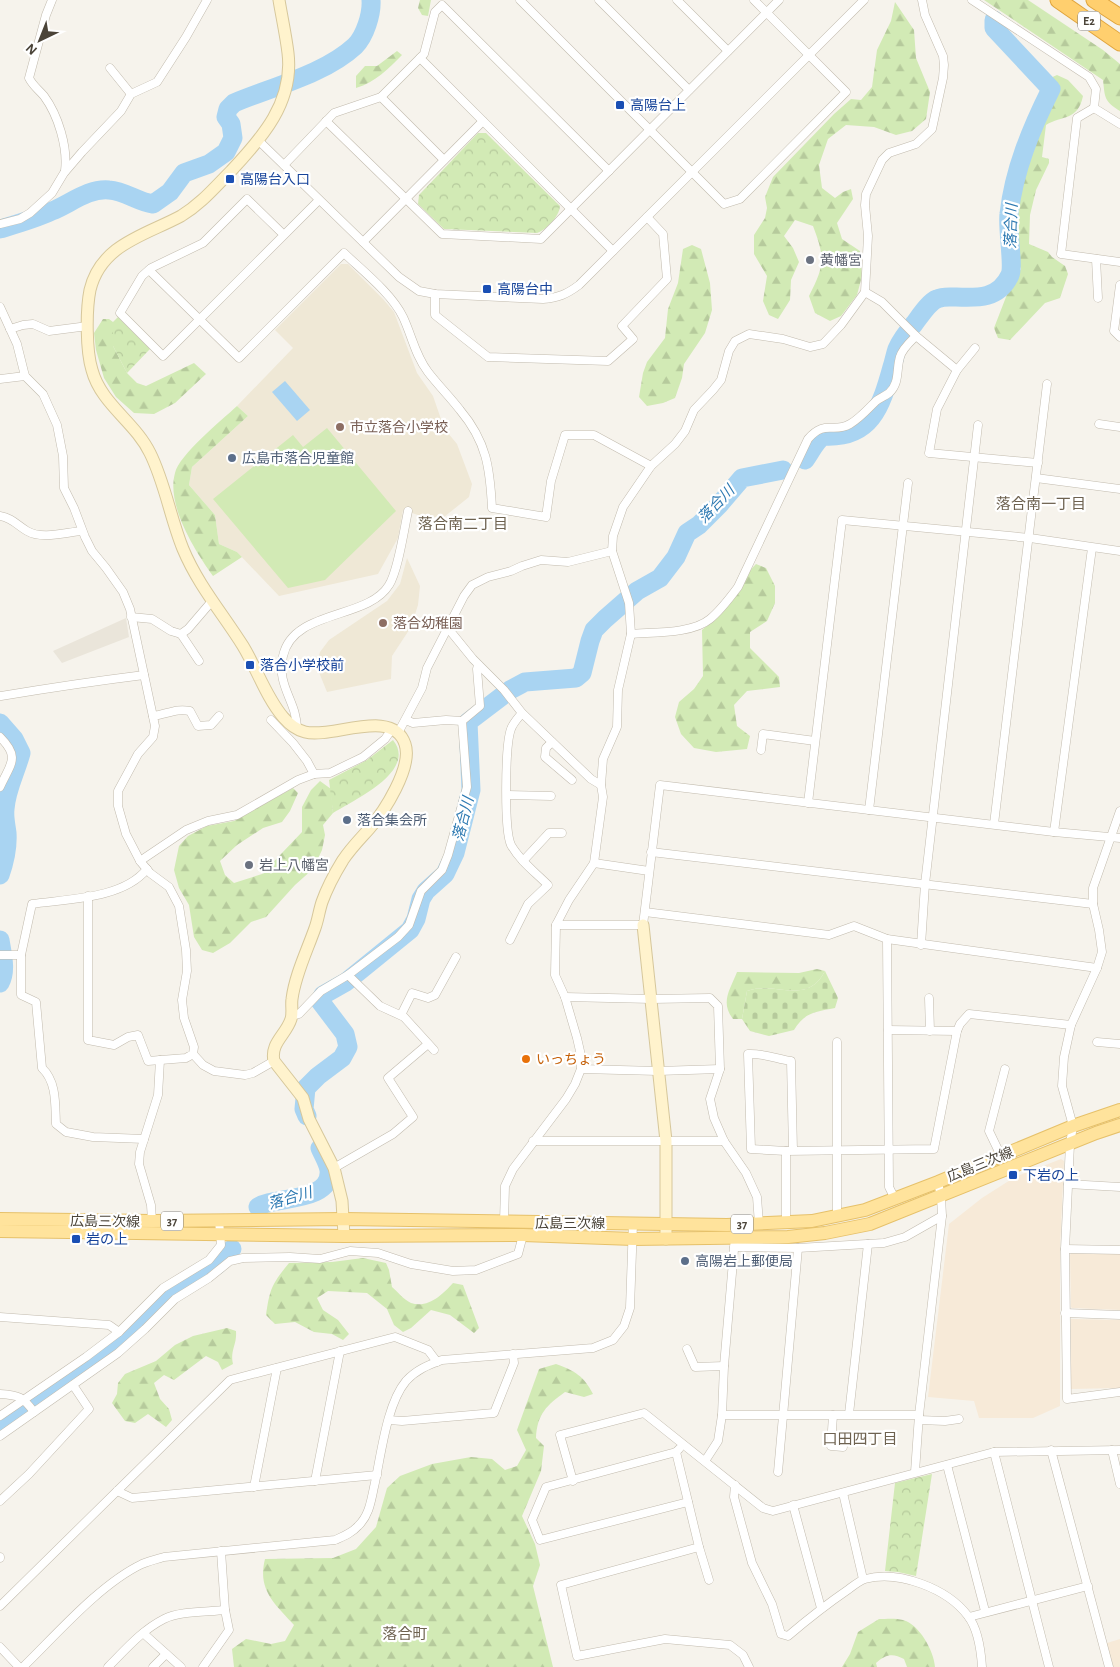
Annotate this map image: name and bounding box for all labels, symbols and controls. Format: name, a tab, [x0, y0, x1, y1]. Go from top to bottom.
road number: E2	[1078, 12, 1100, 30]
north arrow	[15, 15, 65, 65]
text: N	[23, 40, 40, 57]
place label: 高陽台上	[630, 97, 686, 113]
marker: 高陽台上	[614, 99, 626, 111]
place label: 高陽台入口	[240, 171, 310, 187]
marker: 高陽台入口	[224, 173, 236, 185]
water label: 落合川	[1002, 201, 1020, 249]
place label: 黄幡宮	[820, 253, 862, 268]
marker: 黄幡宮	[804, 254, 816, 266]
place label: 高陽台中	[497, 281, 553, 297]
marker: 高陽台中	[481, 283, 493, 295]
place label: 市立落合小学校	[350, 420, 448, 435]
marker: 市立落合小学校	[334, 421, 346, 433]
place label: 広島市落合児童館	[242, 451, 354, 466]
marker: 広島市落合児童館	[226, 452, 238, 464]
water label: 落合川	[695, 481, 739, 526]
district label: 落合南一丁目	[996, 496, 1086, 512]
district label: 落合南二丁目	[418, 516, 508, 532]
place label: 落合幼稚園	[393, 616, 463, 631]
marker: 落合幼稚園	[377, 617, 389, 629]
place label: 落合小学校前	[260, 657, 344, 673]
marker: 落合小学校前	[244, 659, 256, 671]
water label: 落合川	[450, 793, 477, 843]
place label: 落合集会所	[357, 813, 427, 828]
marker: 落合集会所	[341, 814, 353, 826]
place label: 岩上八幡宮	[259, 858, 329, 873]
marker: 岩上八幡宮	[243, 859, 255, 871]
place label: いっちょう	[536, 1052, 606, 1067]
marker: いっちょう	[520, 1053, 532, 1065]
street label: 広島三次線	[945, 1144, 1015, 1185]
place label: 下岩の上	[1023, 1168, 1079, 1183]
marker: 下岩の上	[1007, 1169, 1019, 1181]
water label: 落合川	[266, 1184, 316, 1212]
road number: 37	[161, 1212, 183, 1230]
street label: 広島三次線	[70, 1213, 140, 1230]
road number: 37	[731, 1214, 753, 1234]
street label: 広島三次線	[535, 1216, 605, 1231]
place label: 岩の上	[86, 1232, 128, 1247]
marker: 岩の上	[70, 1233, 82, 1245]
place label: 高陽岩上郵便局	[695, 1254, 793, 1269]
marker: 高陽岩上郵便局	[679, 1255, 691, 1267]
district label: 口田四丁目	[822, 1432, 898, 1447]
district label: 落合町	[382, 1626, 428, 1642]

